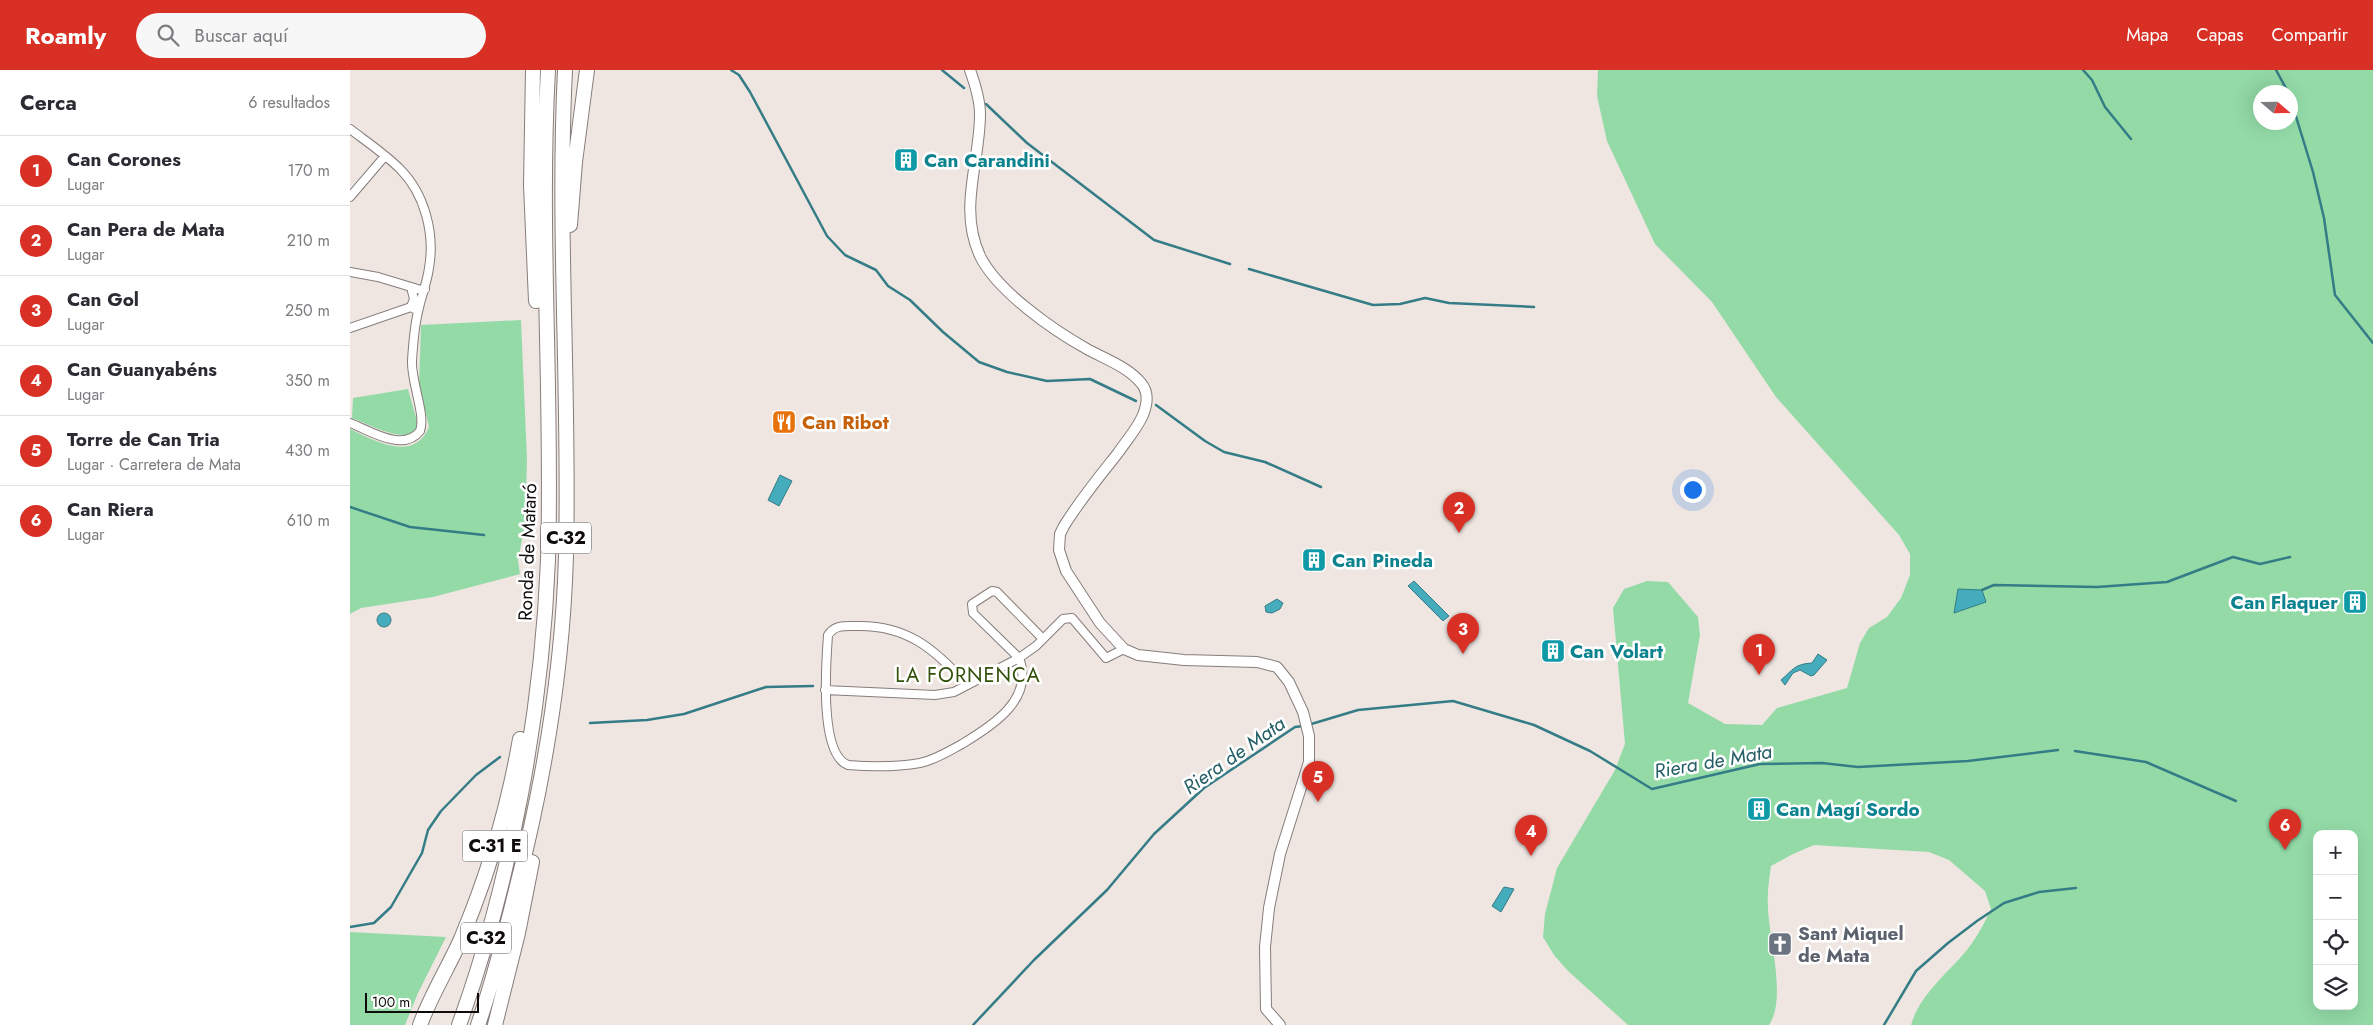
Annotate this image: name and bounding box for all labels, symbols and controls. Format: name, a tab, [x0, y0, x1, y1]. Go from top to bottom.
search box	[136, 13, 486, 58]
text: Roamly	[25, 18, 106, 53]
icon: search	[154, 21, 182, 49]
text: Buscar aquí	[194, 22, 288, 49]
text: Mapa	[2126, 22, 2168, 48]
text: Capas	[2196, 22, 2244, 48]
text: Compartir	[2272, 22, 2348, 48]
north arrow	[2253, 85, 2298, 130]
text: Cerca	[20, 88, 77, 118]
text: 6 resultados	[248, 91, 330, 114]
text: Can Corones	[67, 146, 181, 173]
building icon: Can Carandini	[893, 147, 919, 173]
place label: Can Carandini	[924, 147, 1050, 174]
text: 1	[32, 159, 40, 182]
text: 170 m	[288, 159, 330, 182]
text: Lugar	[67, 173, 105, 196]
text: Can Pera de Mata	[67, 216, 225, 243]
text: 2	[31, 229, 41, 252]
text: 210 m	[287, 229, 330, 252]
text: Lugar	[67, 243, 105, 266]
text: Can Gol	[67, 286, 139, 313]
text: 3	[31, 299, 41, 322]
text: 250 m	[285, 299, 330, 322]
text: Lugar	[67, 313, 105, 336]
text: Can Guanyabéns	[67, 356, 217, 383]
text: 4	[30, 369, 42, 392]
text: 350 m	[285, 369, 330, 392]
text: Lugar	[67, 383, 105, 406]
restaurant icon: Can Ribot	[771, 409, 797, 435]
place label: Can Ribot	[802, 409, 889, 436]
text: Torre de Can Tria	[67, 426, 220, 453]
text: 5	[31, 439, 41, 462]
text: 430 m	[285, 439, 330, 462]
text: Lugar · Carretera de Mata	[67, 453, 241, 476]
your location	[1680, 477, 1706, 503]
street label: Ronda de Mataró	[512, 483, 543, 621]
pin: 2	[1443, 492, 1475, 533]
text: Can Riera	[67, 496, 154, 523]
text: 6	[31, 509, 41, 532]
text: 610 m	[287, 509, 330, 532]
road number: C-32	[541, 522, 591, 553]
text: Lugar	[67, 523, 105, 546]
building icon: Can Pineda	[1301, 547, 1327, 573]
place label: Can Pineda	[1332, 547, 1433, 574]
place label: Can Flaquer	[2231, 589, 2338, 616]
building icon: Can Flaquer	[2342, 589, 2368, 615]
pin: 3	[1447, 613, 1479, 654]
pin: 1	[1743, 634, 1775, 675]
building icon: Can Volart	[1540, 638, 1566, 664]
place label: Can Volart	[1570, 638, 1663, 665]
district label: LA FORNENCA	[895, 661, 1041, 690]
water label: Riera de Mata	[1177, 709, 1291, 801]
water label: Riera de Mata	[1652, 737, 1774, 786]
pin: 5	[1302, 761, 1334, 802]
building icon: Can Magí Sordo	[1746, 796, 1772, 822]
place label: Can Magí Sordo	[1776, 796, 1920, 823]
pin: 6	[2269, 809, 2301, 850]
pin: 4	[1515, 815, 1547, 856]
road number: C-31 E	[462, 830, 528, 861]
map controls	[2313, 830, 2358, 1010]
button: +	[2313, 830, 2358, 875]
button: −	[2313, 875, 2358, 920]
place label: Sant Miquel de Mata	[1798, 920, 1904, 969]
button: locate	[2313, 920, 2358, 965]
road number: C-32	[461, 922, 511, 954]
church icon: Sant Miquel de Mata	[1767, 931, 1793, 957]
button: layers	[2313, 965, 2358, 1010]
scale bar	[365, 990, 479, 1013]
text: 100 m	[372, 992, 410, 1012]

